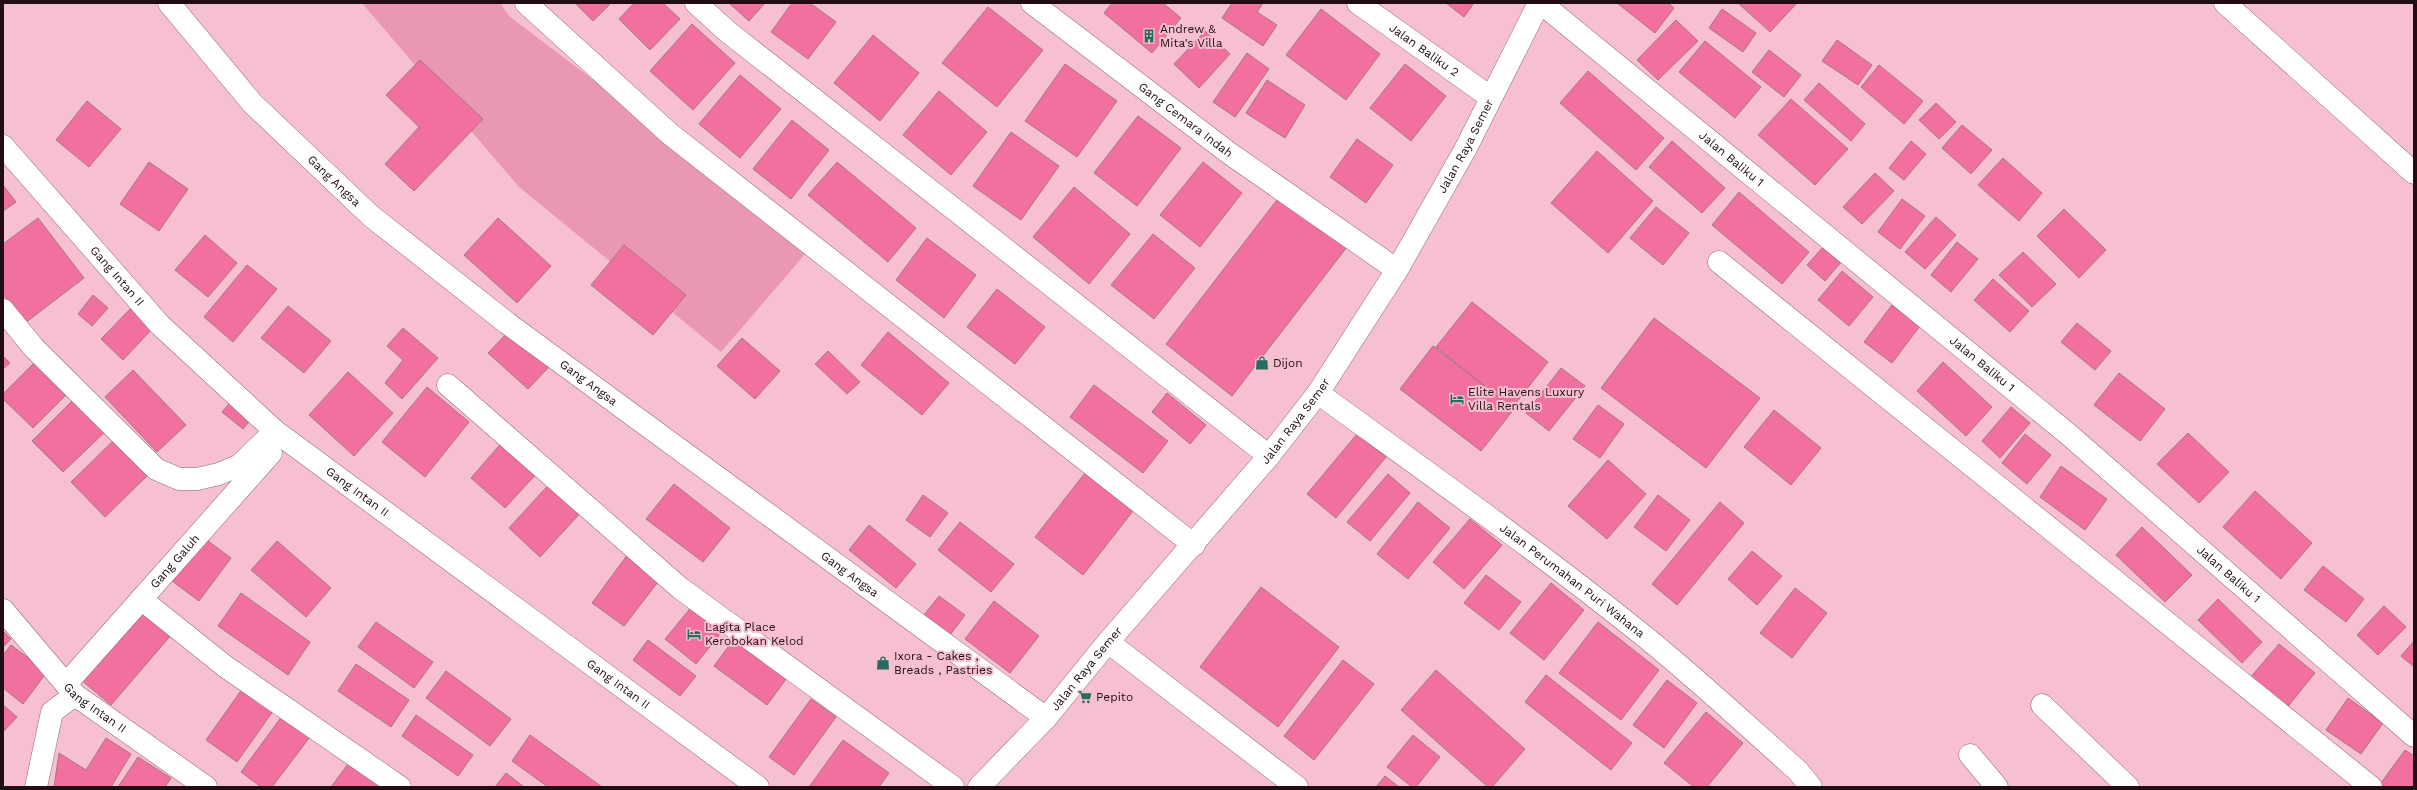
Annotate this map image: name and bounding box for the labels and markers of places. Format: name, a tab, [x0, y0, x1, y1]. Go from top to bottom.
place label: Andrew & Mita's Villa	[1160, 22, 1223, 50]
building icon: Andrew & Mita's Villa	[1141, 28, 1157, 44]
shop icon: Dijon	[1254, 355, 1270, 371]
place label: Dijon	[1273, 356, 1303, 370]
place label: Elite Havens Luxury Villa Rentals	[1468, 385, 1585, 413]
hotel icon: Elite Havens Luxury Villa Rentals	[1449, 391, 1465, 407]
place label: Lagita Place Kerobokan Kelod	[705, 620, 804, 648]
hotel icon: Lagita Place Kerobokan Kelod	[686, 626, 702, 642]
place label: Ixora - Cakes , Breads , Pastries	[894, 649, 992, 677]
shop icon: Ixora - Cakes , Breads , Pastries	[875, 655, 891, 671]
supermarket icon: Pepito	[1077, 689, 1093, 705]
place label: Pepito	[1096, 690, 1133, 704]

